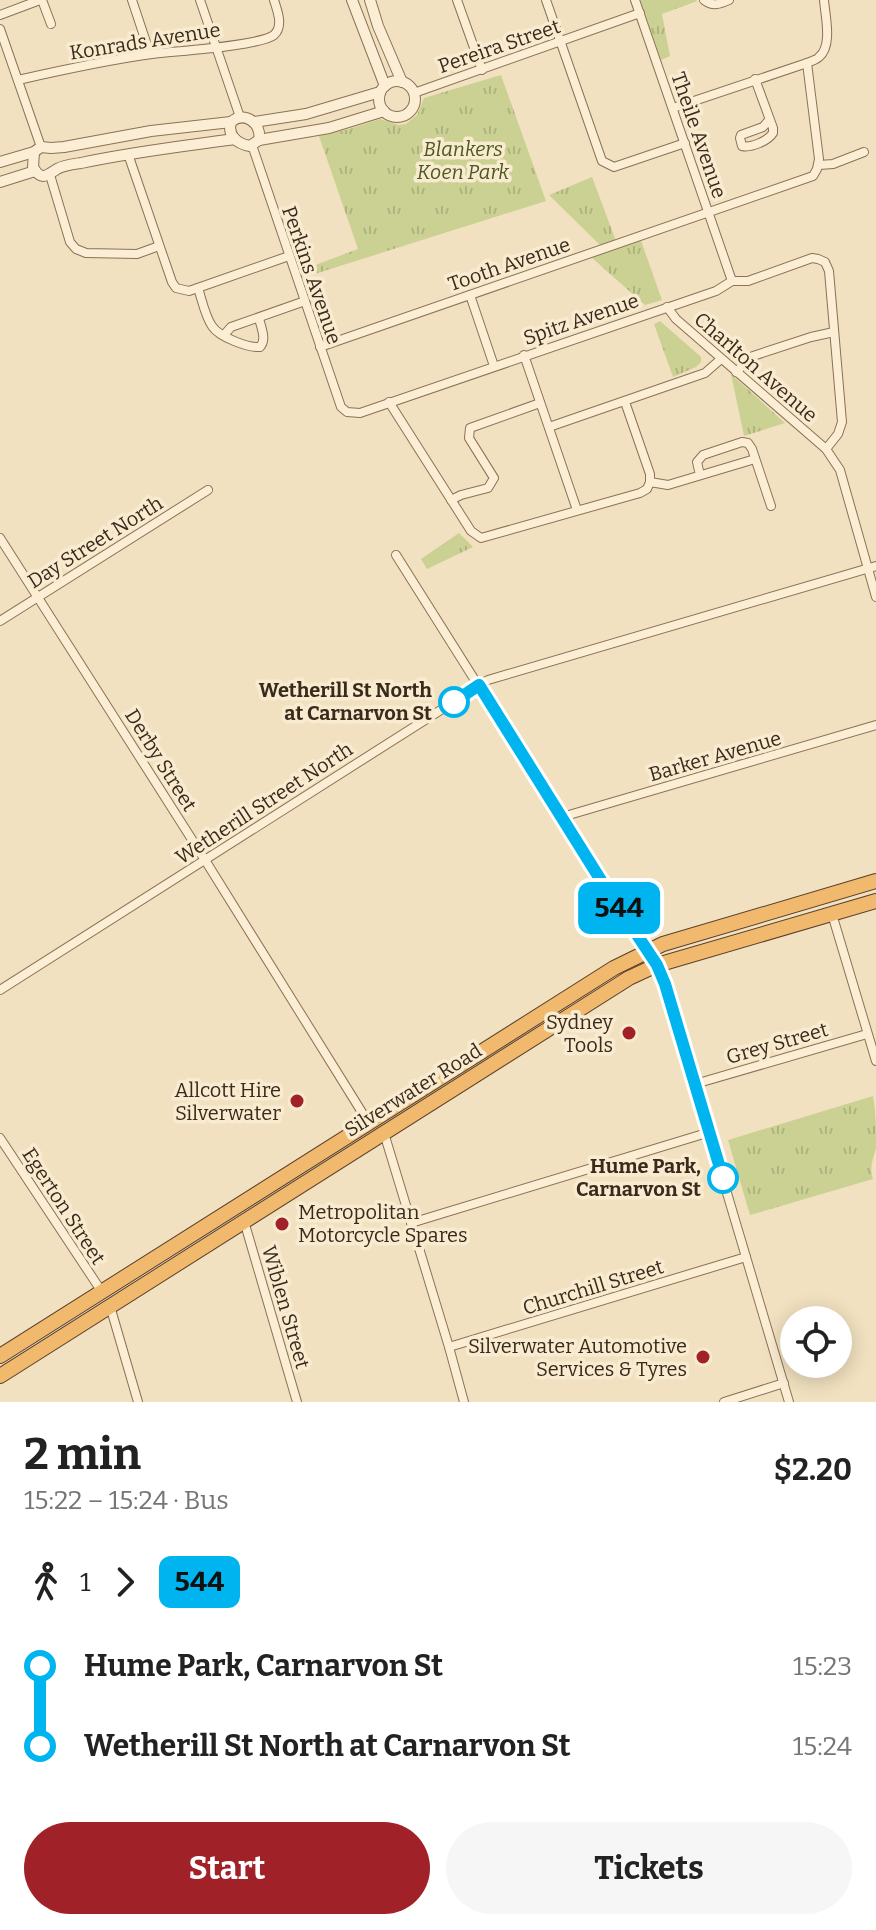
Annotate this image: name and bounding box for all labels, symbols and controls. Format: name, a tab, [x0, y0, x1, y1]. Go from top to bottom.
street label: Pereira Street	[435, 14, 563, 78]
street label: Konrads Avenue	[68, 17, 222, 65]
street label: Theile Avenue	[666, 69, 732, 201]
park label: Blankers Koen Park	[417, 137, 509, 184]
street label: Perkins Avenue	[277, 203, 347, 347]
street label: Tooth Avenue	[445, 232, 573, 296]
street label: Spitz Avenue	[520, 288, 642, 350]
street label: Charlton Avenue	[689, 307, 823, 427]
street label: Day Street North	[23, 491, 167, 593]
place label: Wetherill St North at Carnarvon St	[259, 678, 432, 725]
marker: Wetherill St North at Carnarvon St	[439, 687, 469, 717]
street label: Derby Street	[120, 705, 202, 815]
street label: Barker Avenue	[646, 726, 784, 786]
street label: Wetherill Street North	[171, 736, 357, 869]
line badge: 544	[573, 882, 665, 934]
text: 544	[594, 891, 644, 924]
place label: Sydney Tools	[546, 1010, 613, 1057]
street label: Grey Street	[723, 1017, 831, 1069]
marker: Sydney Tools	[620, 1024, 638, 1042]
street label: Silverwater Road	[340, 1038, 486, 1142]
place label: Allcott Hire Silverwater	[175, 1078, 281, 1125]
marker: Allcott Hire Silverwater	[288, 1092, 306, 1110]
street label: Egerton Street	[17, 1143, 111, 1269]
place label: Hume Park, Carnarvon St	[576, 1154, 701, 1201]
marker: Hume Park, Carnarvon St	[708, 1163, 738, 1193]
place label: Metropolitan Motorcycle Spares	[298, 1200, 468, 1247]
marker: Metropolitan Motorcycle Spares	[273, 1215, 291, 1233]
street label: Wiblen Street	[257, 1243, 315, 1371]
street label: Churchill Street	[520, 1254, 666, 1320]
map controls	[780, 1306, 852, 1378]
button: locate	[780, 1306, 852, 1378]
place label: Silverwater Automotive Services & Tyres	[468, 1334, 687, 1381]
marker: Silverwater Automotive Services & Tyres	[694, 1348, 712, 1366]
text: 2 min	[24, 1428, 141, 1481]
text: $2.20	[774, 1452, 852, 1488]
text: 15:22 – 15:24 · Bus	[24, 1485, 229, 1516]
icon: walk	[24, 1560, 68, 1604]
icon: forward	[103, 1560, 147, 1604]
text: 544	[175, 1565, 224, 1598]
text: 1	[80, 1567, 91, 1598]
text: Hume Park, Carnarvon St	[84, 1648, 443, 1684]
text: 15:23	[793, 1651, 852, 1682]
text: Wetherill St North at Carnarvon St	[84, 1728, 571, 1764]
text: 15:24	[793, 1731, 852, 1762]
button: Start	[24, 1822, 430, 1914]
button: Tickets	[446, 1822, 852, 1914]

